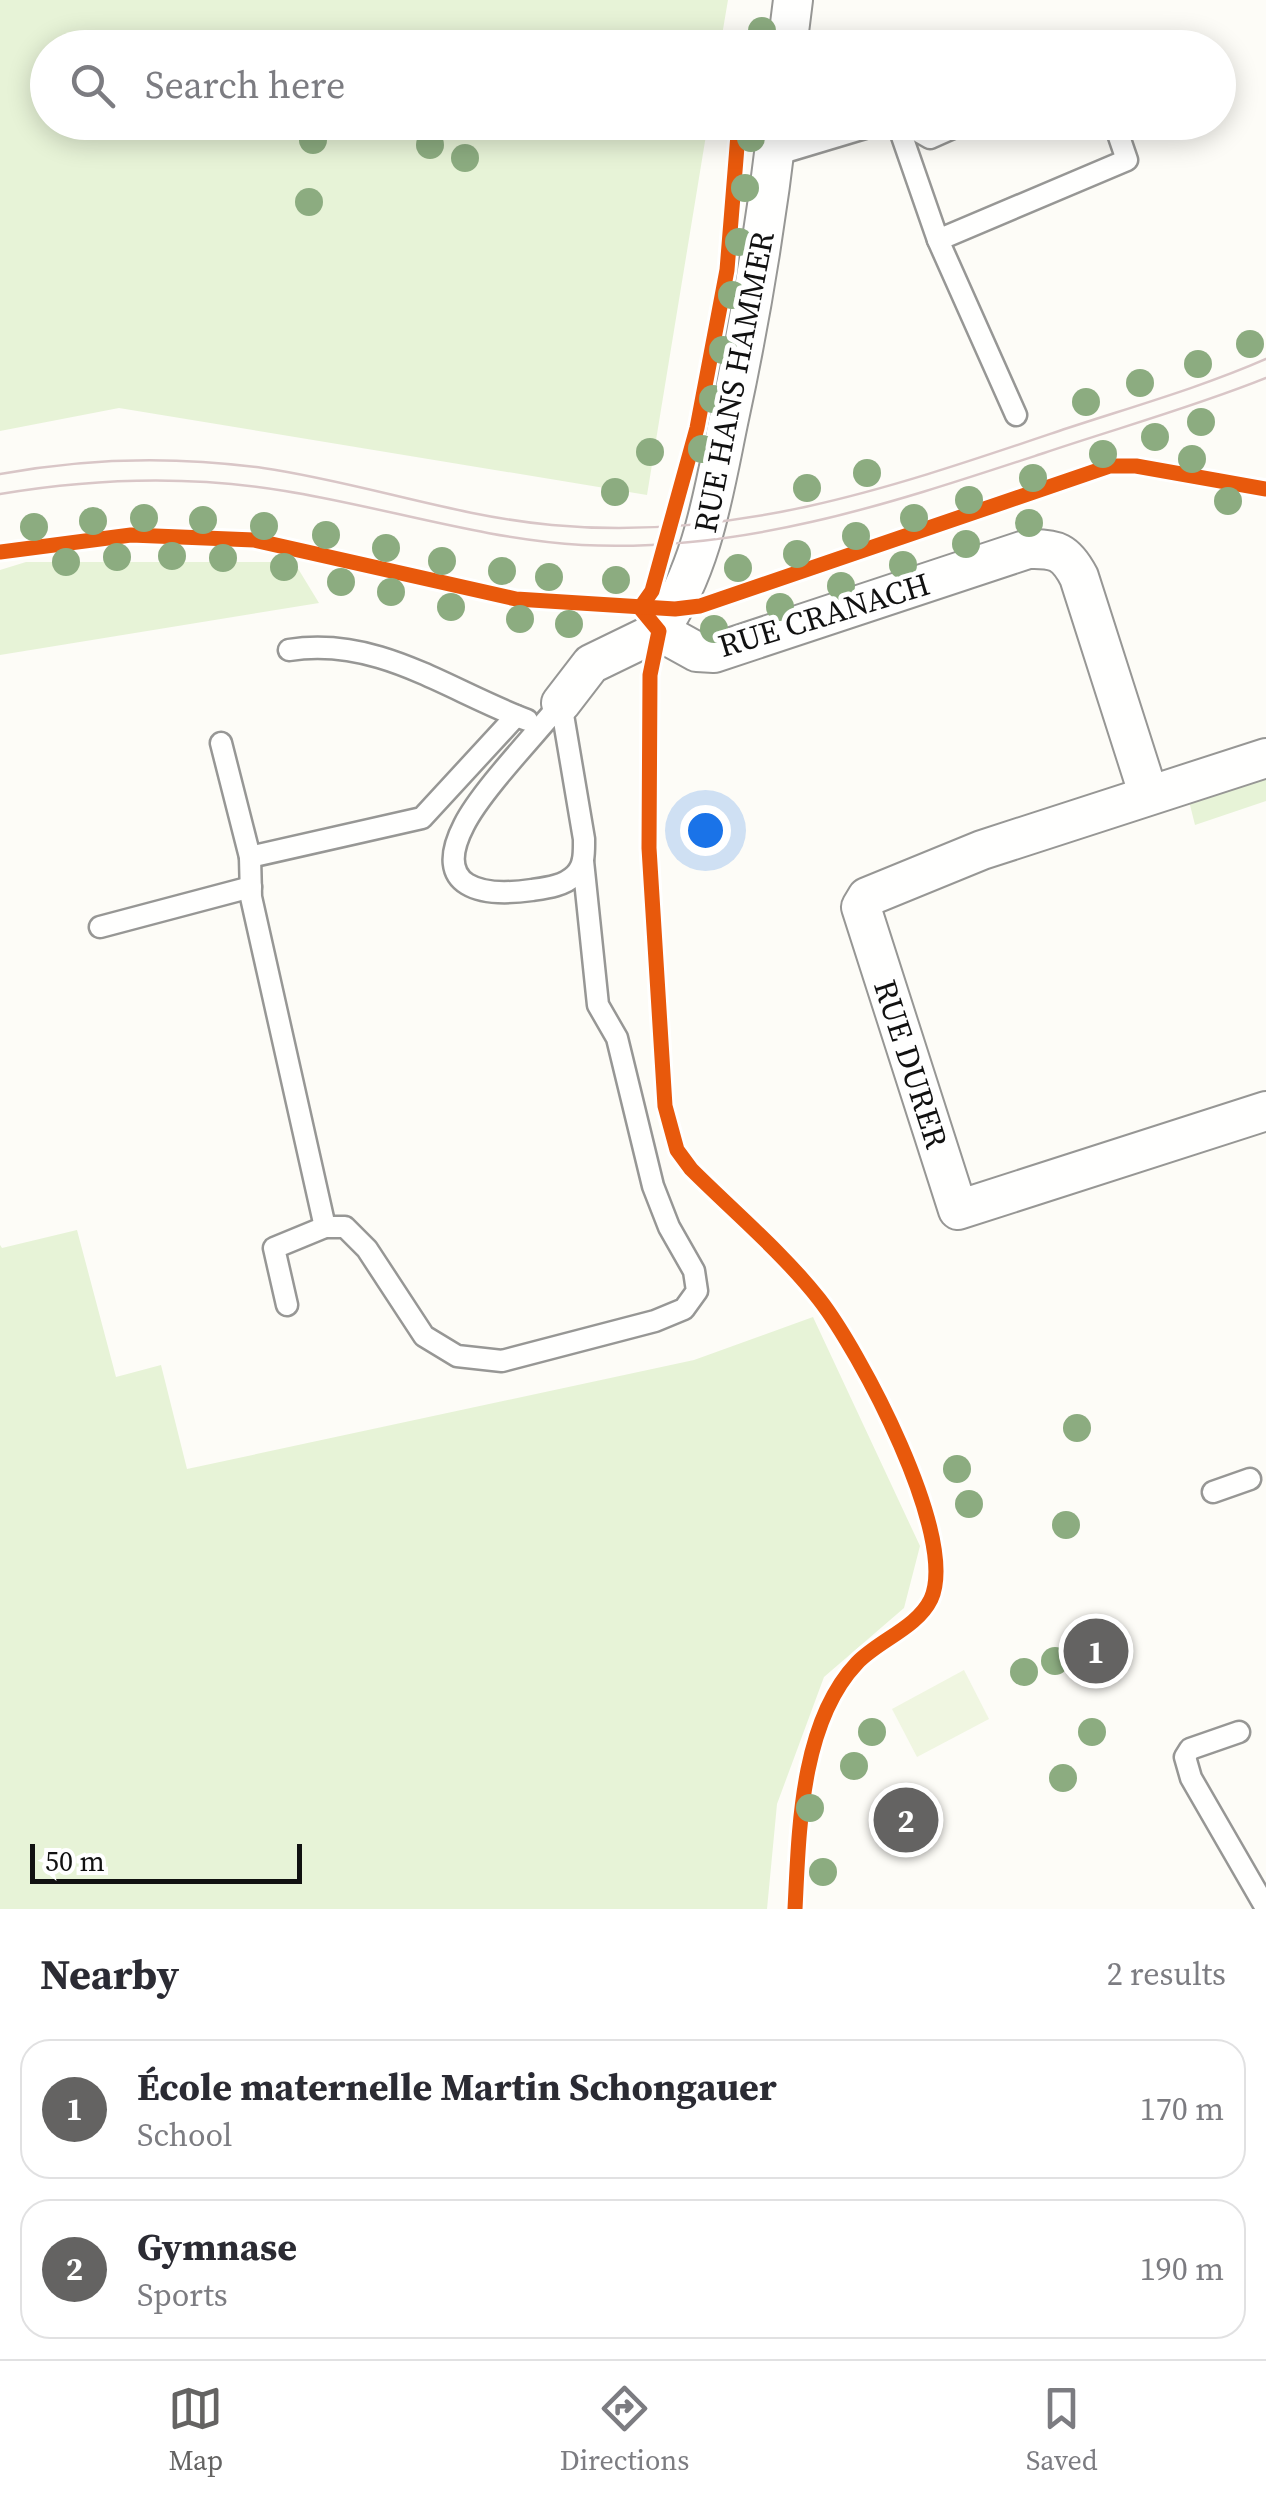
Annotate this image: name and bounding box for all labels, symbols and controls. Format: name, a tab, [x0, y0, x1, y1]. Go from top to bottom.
search box	[30, 30, 1236, 140]
icon: search	[65, 58, 120, 113]
text: Search here	[145, 59, 345, 111]
street label: RUE HANS HAMMER	[683, 227, 785, 537]
street label: RUE CRANACH	[713, 562, 935, 668]
your location	[680, 805, 731, 856]
street label: RUE DURER	[863, 974, 959, 1154]
pin: 1	[1064, 1614, 1128, 1688]
pin: 2	[874, 1782, 938, 1858]
scale bar	[30, 1839, 302, 1884]
text: 50 m	[45, 1842, 105, 1880]
text: Nearby	[40, 1945, 179, 2003]
text: 2 results	[1107, 1952, 1226, 1996]
text: École maternelle Martin Schongauer	[137, 2061, 777, 2113]
text: 1	[66, 2087, 83, 2131]
text: 170 m	[1140, 2087, 1224, 2131]
text: School	[137, 2113, 232, 2157]
text: Gymnase	[137, 2221, 297, 2273]
text: 2	[66, 2247, 83, 2291]
text: 190 m	[1140, 2247, 1224, 2291]
text: Sports	[137, 2273, 228, 2317]
tab: Map	[168, 2381, 223, 2479]
tab: Directions	[560, 2381, 689, 2479]
tab: Saved	[1026, 2381, 1098, 2479]

